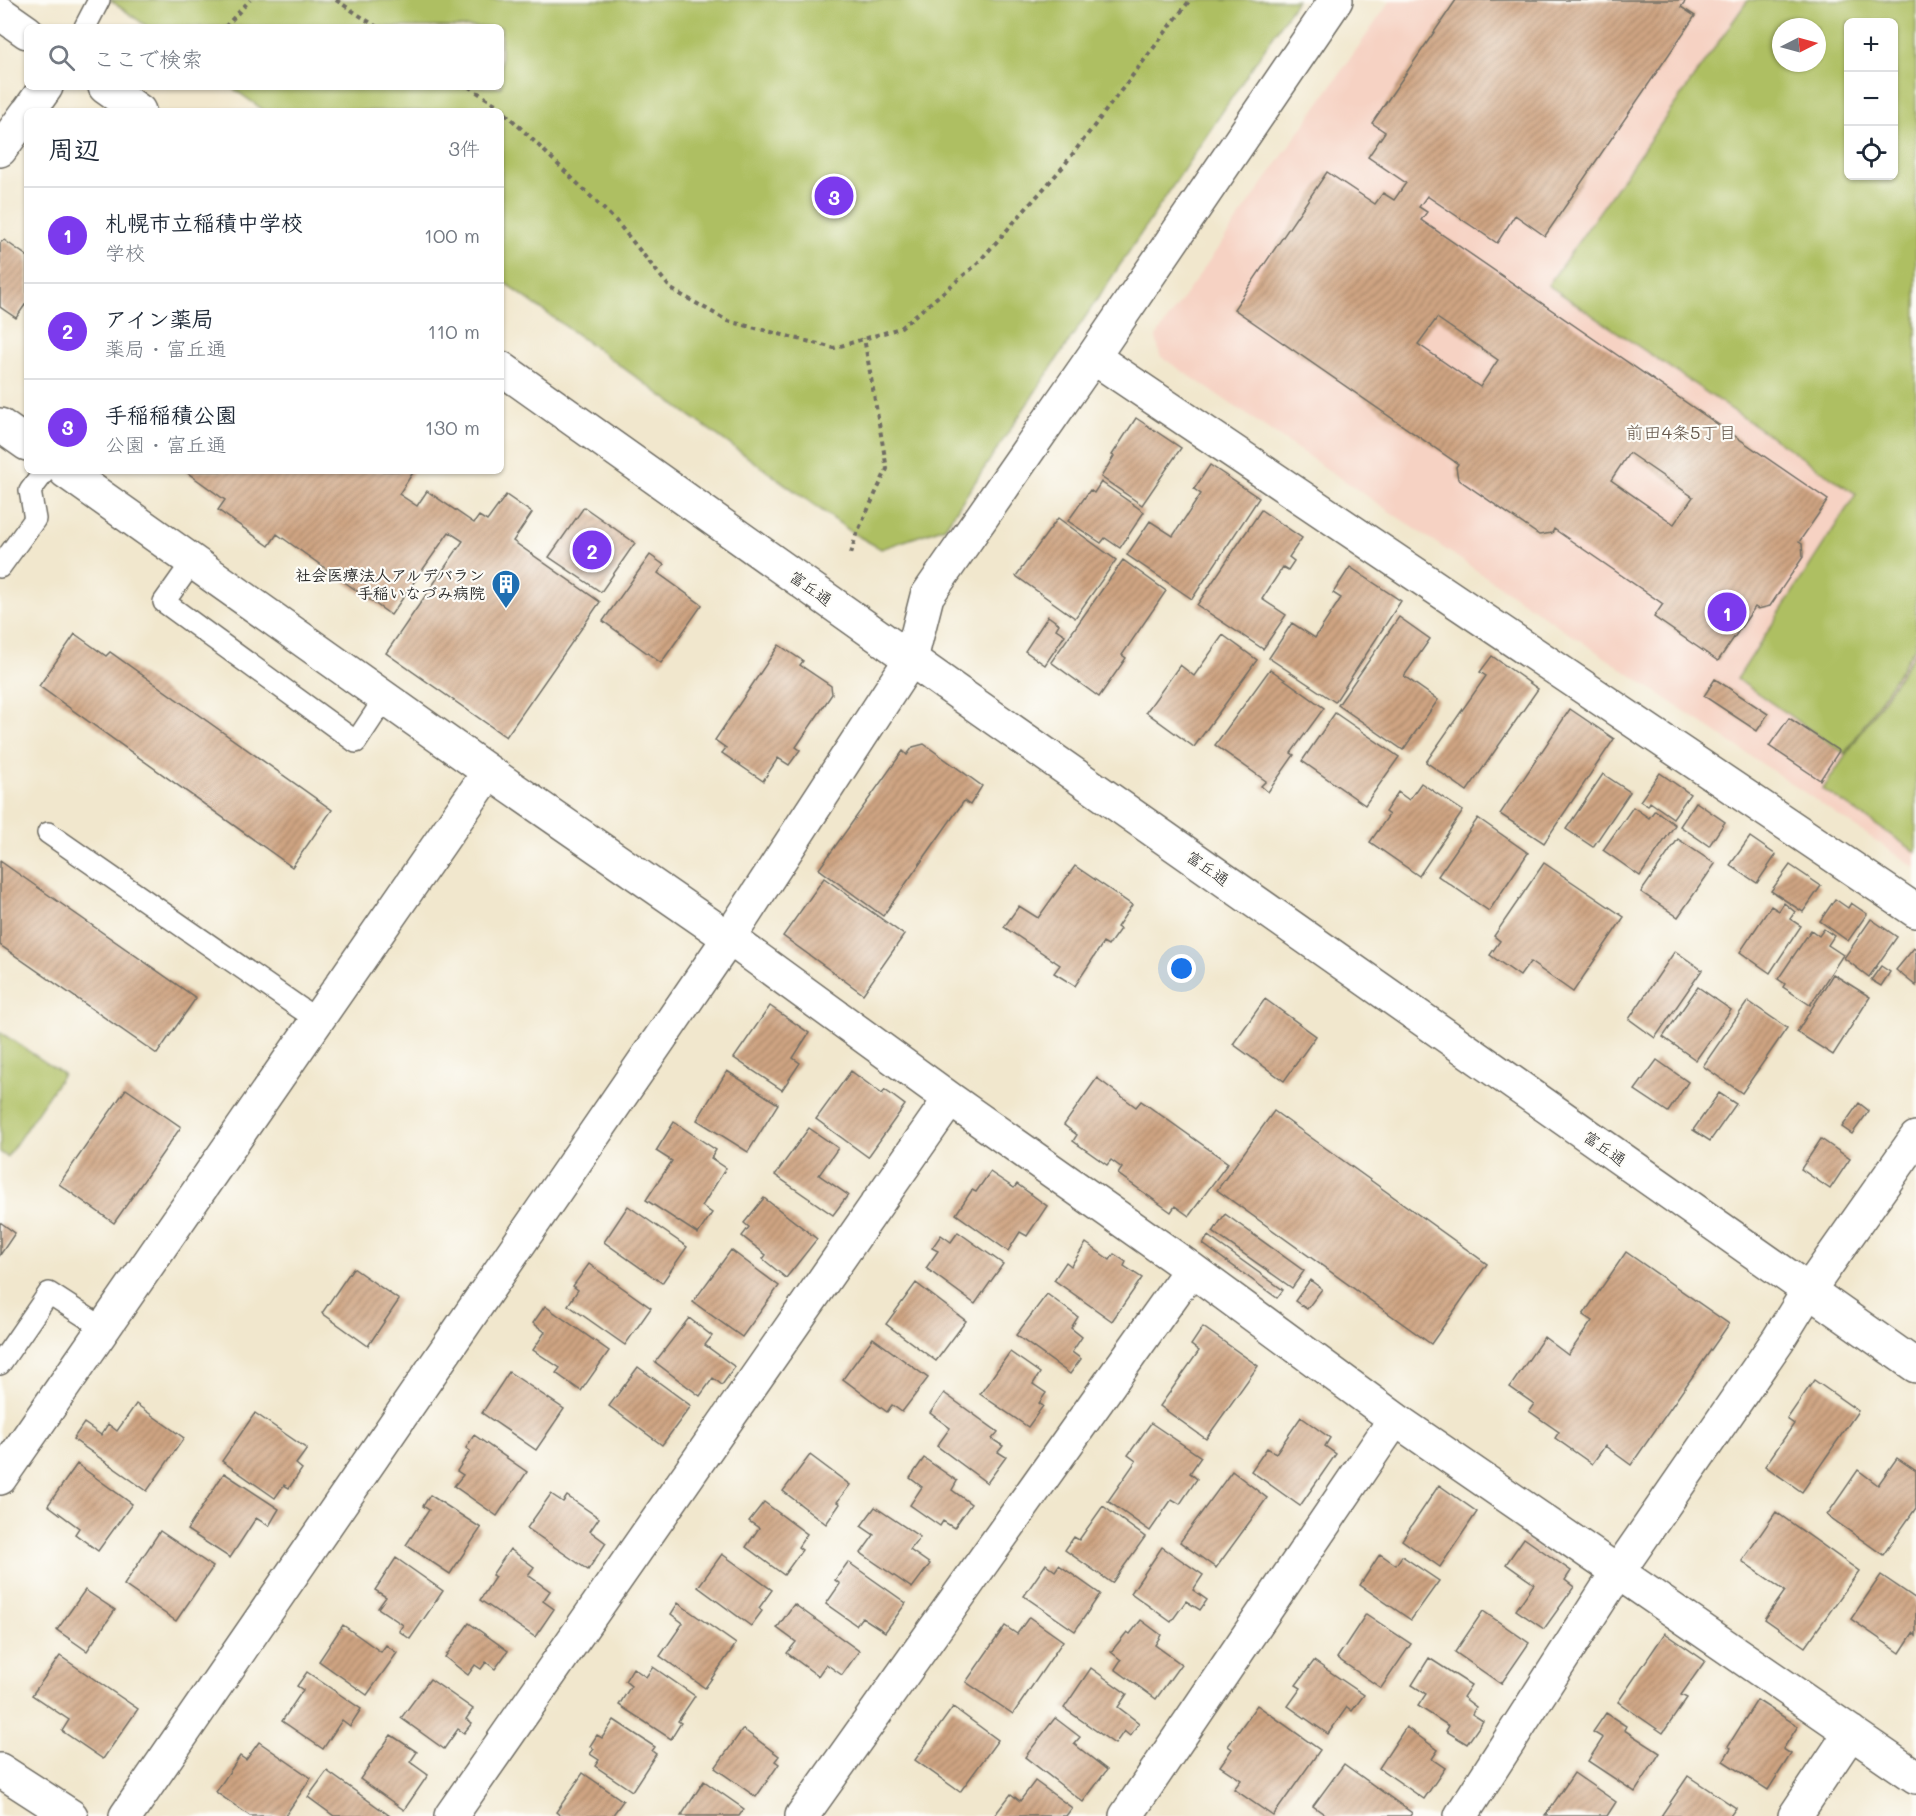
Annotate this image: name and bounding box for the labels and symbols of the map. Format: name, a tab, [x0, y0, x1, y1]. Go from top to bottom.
north arrow	[1772, 18, 1826, 72]
pin: 3	[814, 174, 854, 218]
district label: 前田4条5丁目	[1625, 420, 1737, 444]
pin: 2	[572, 528, 612, 572]
place label: 社会医療法人アルデバラン 手稲いなづみ病院	[295, 564, 485, 603]
street label: 富丘通	[786, 565, 837, 610]
building icon: 社会医療法人アルデバラン 手稲いなづみ病院	[490, 568, 522, 610]
pin: 1	[1708, 590, 1746, 634]
street label: 富丘通	[1183, 845, 1234, 890]
your location	[1167, 954, 1196, 983]
street label: 富丘通	[1580, 1125, 1631, 1170]

